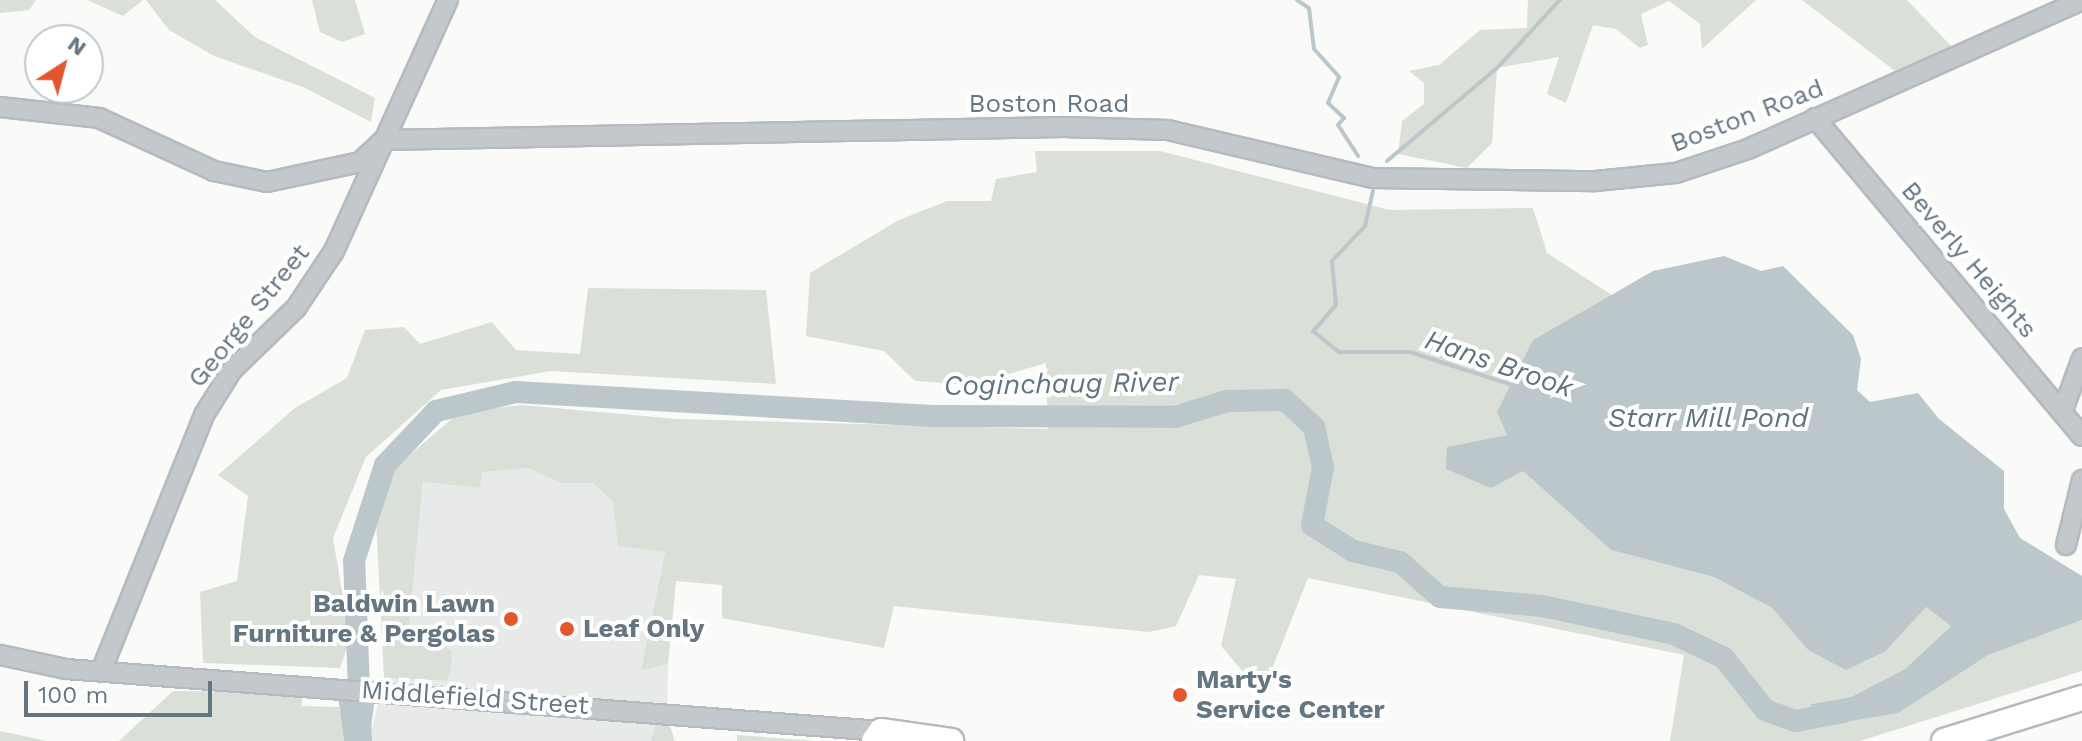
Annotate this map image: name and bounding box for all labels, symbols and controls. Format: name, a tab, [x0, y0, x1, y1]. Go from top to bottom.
north arrow	[24, 24, 104, 104]
text: N	[63, 31, 91, 61]
street label: Boston Road	[1666, 73, 1828, 159]
street label: Boston Road	[968, 88, 1130, 120]
street label: Beverly Heights	[1894, 175, 2044, 345]
street label: George Street	[182, 238, 316, 394]
water label: Hans Brook	[1420, 323, 1578, 405]
water label: Coginchaug River	[943, 365, 1179, 403]
water label: Starr Mill Pond	[1607, 401, 1809, 435]
place label: Baldwin Lawn Furniture & Pergolas	[233, 588, 495, 650]
marker: Baldwin Lawn Furniture & Pergolas	[502, 610, 520, 628]
place label: Leaf Only	[583, 613, 705, 645]
marker: Leaf Only	[558, 620, 576, 638]
place label: Marty's Service Center	[1196, 664, 1385, 726]
scale bar	[28, 665, 216, 715]
street label: Middlefield Street	[360, 674, 590, 722]
text: 100 m	[38, 681, 108, 709]
marker: Marty's Service Center	[1171, 686, 1189, 704]

